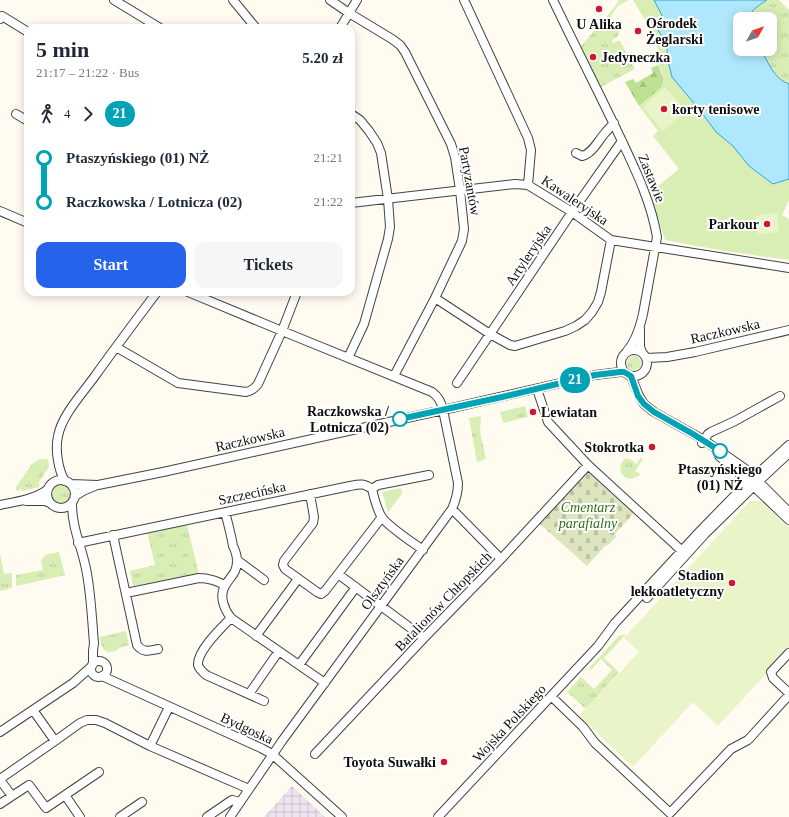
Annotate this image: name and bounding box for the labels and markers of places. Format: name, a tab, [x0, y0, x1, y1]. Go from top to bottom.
marker: U Alika	[594, 4, 604, 14]
place label: Ośrodek Żeglarski	[646, 16, 703, 47]
place label: U Alika	[576, 17, 622, 32]
marker: Ośrodek Żeglarski	[633, 26, 643, 36]
place label: Jedyneczka	[601, 50, 670, 65]
marker: Jedyneczka	[588, 52, 598, 62]
place label: korty tenisowe	[672, 102, 760, 117]
marker: korty tenisowe	[659, 104, 669, 114]
place label: Parkour	[708, 217, 759, 232]
marker: Parkour	[762, 219, 772, 229]
place label: Raczkowska / Lotnicza (02)	[307, 404, 390, 436]
place label: Lewiatan	[541, 405, 597, 420]
marker: Lewiatan	[528, 407, 538, 417]
marker: Raczkowska / Lotnicza (02)	[392, 411, 408, 427]
place label: Stokrotka	[584, 440, 644, 455]
marker: Stokrotka	[647, 442, 657, 452]
marker: Ptaszyńskiego (01) NŻ	[712, 443, 728, 459]
place label: Ptaszyńskiego (01) NŻ	[678, 462, 762, 494]
place label: Stadion lekkoatletyczny	[631, 568, 724, 599]
marker: Stadion lekkoatletyczny	[727, 578, 737, 588]
place label: Toyota Suwałki	[344, 755, 436, 770]
marker: Toyota Suwałki	[439, 757, 449, 767]

